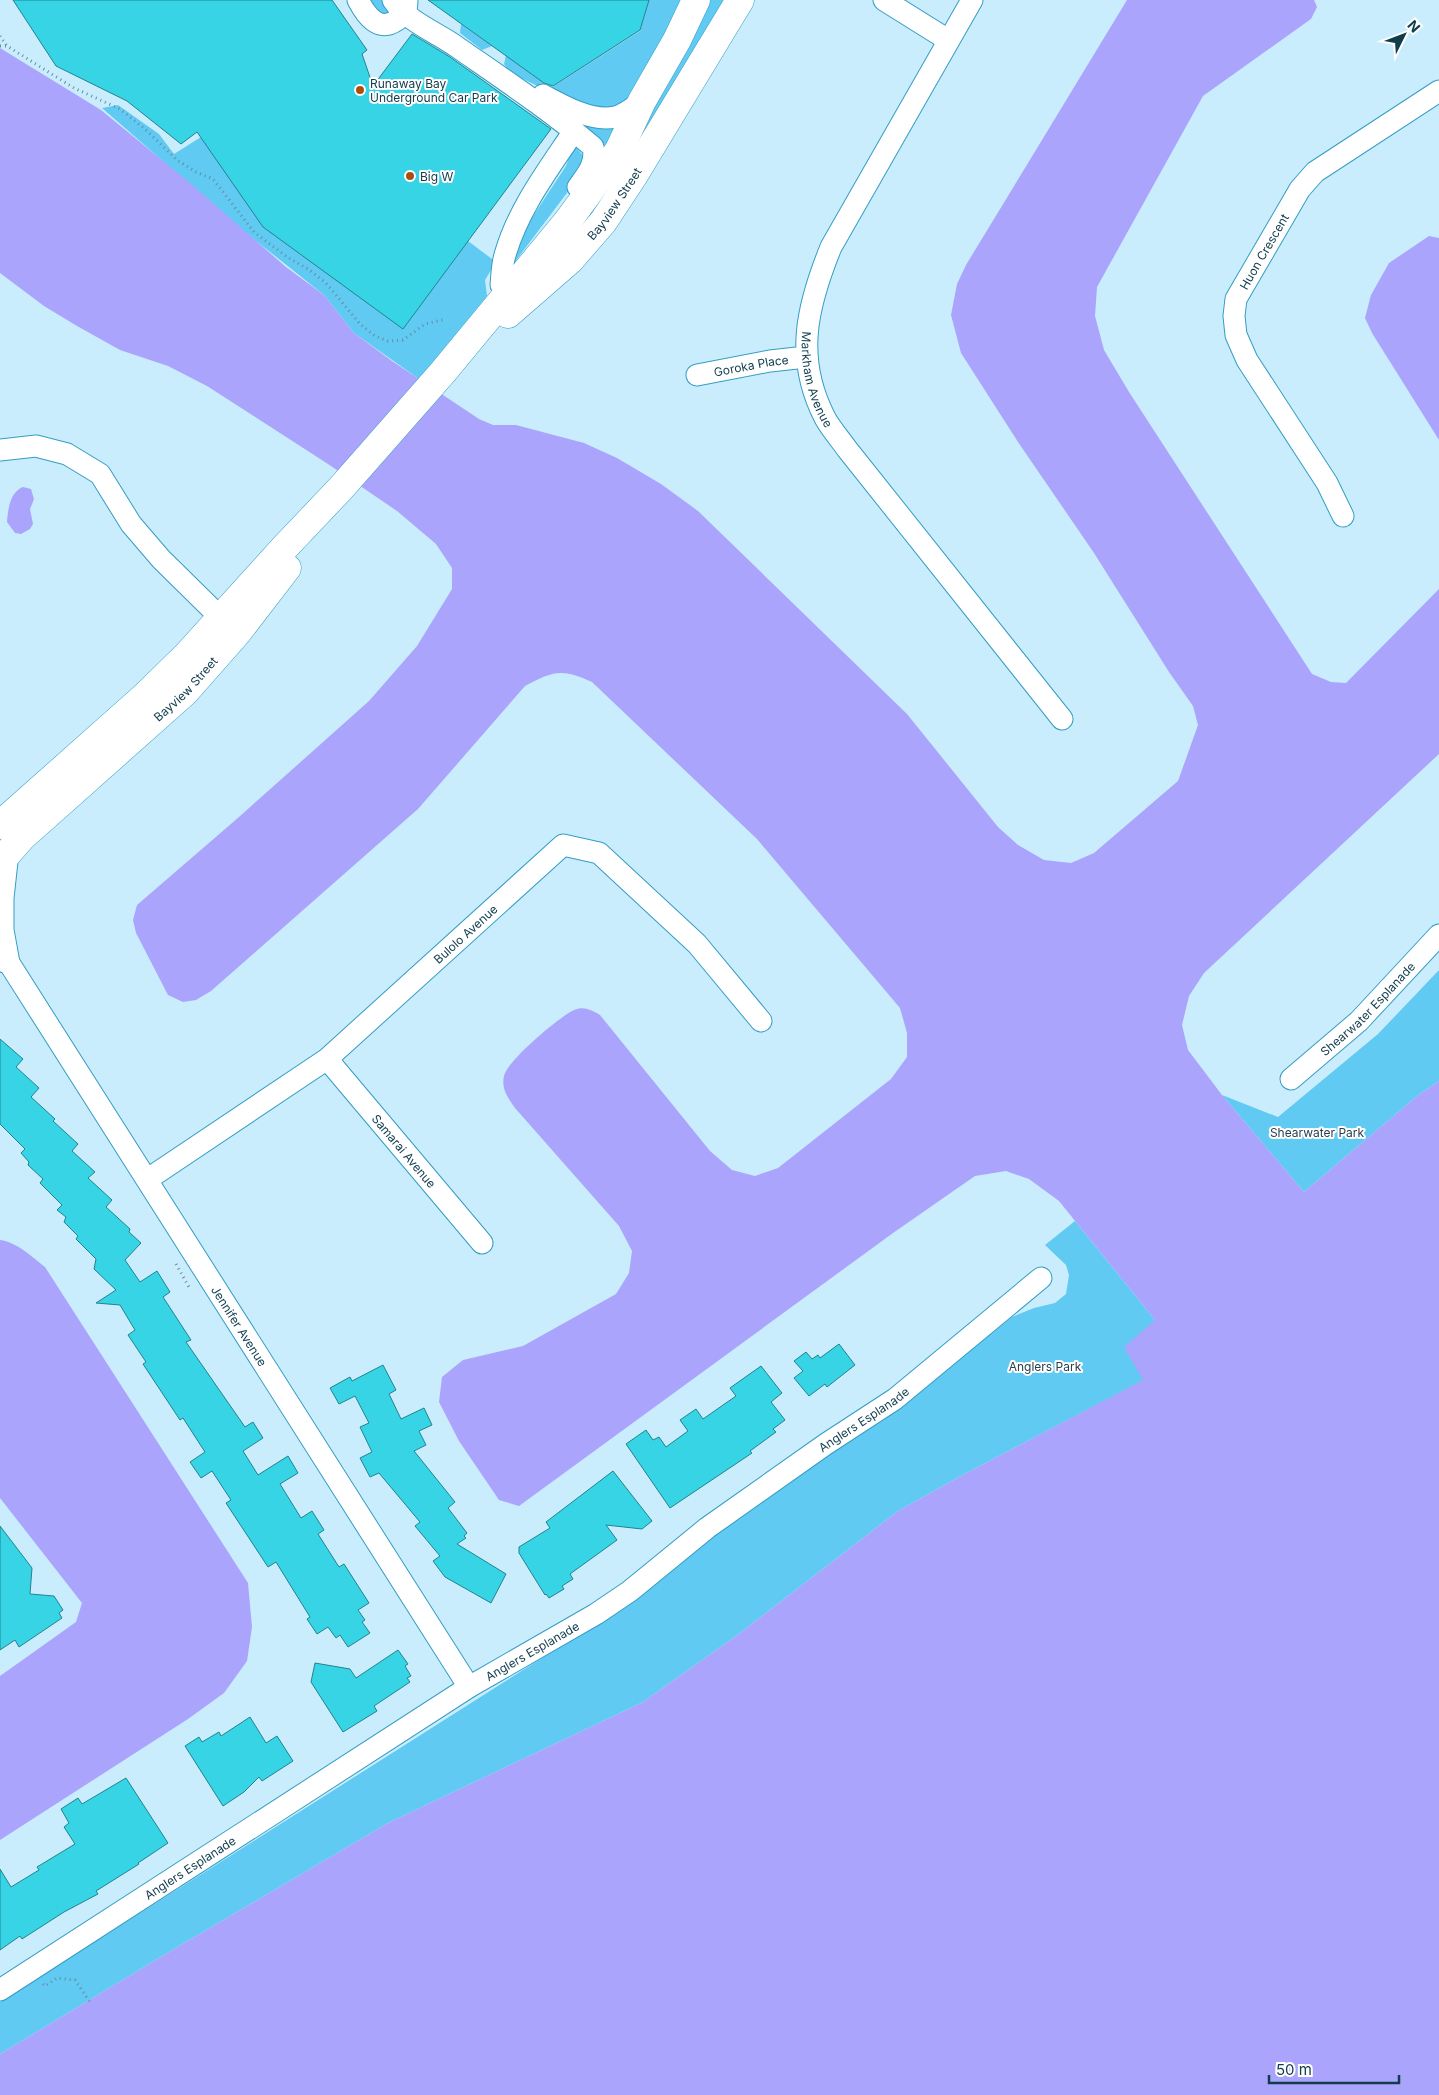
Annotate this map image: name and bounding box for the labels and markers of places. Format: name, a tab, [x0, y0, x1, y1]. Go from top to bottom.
place label: Runaway Bay Underground Car Park	[370, 76, 498, 105]
marker: Runaway Bay Underground Car Park	[354, 84, 366, 96]
place label: Big W	[420, 169, 453, 184]
marker: Big W	[404, 170, 416, 182]

